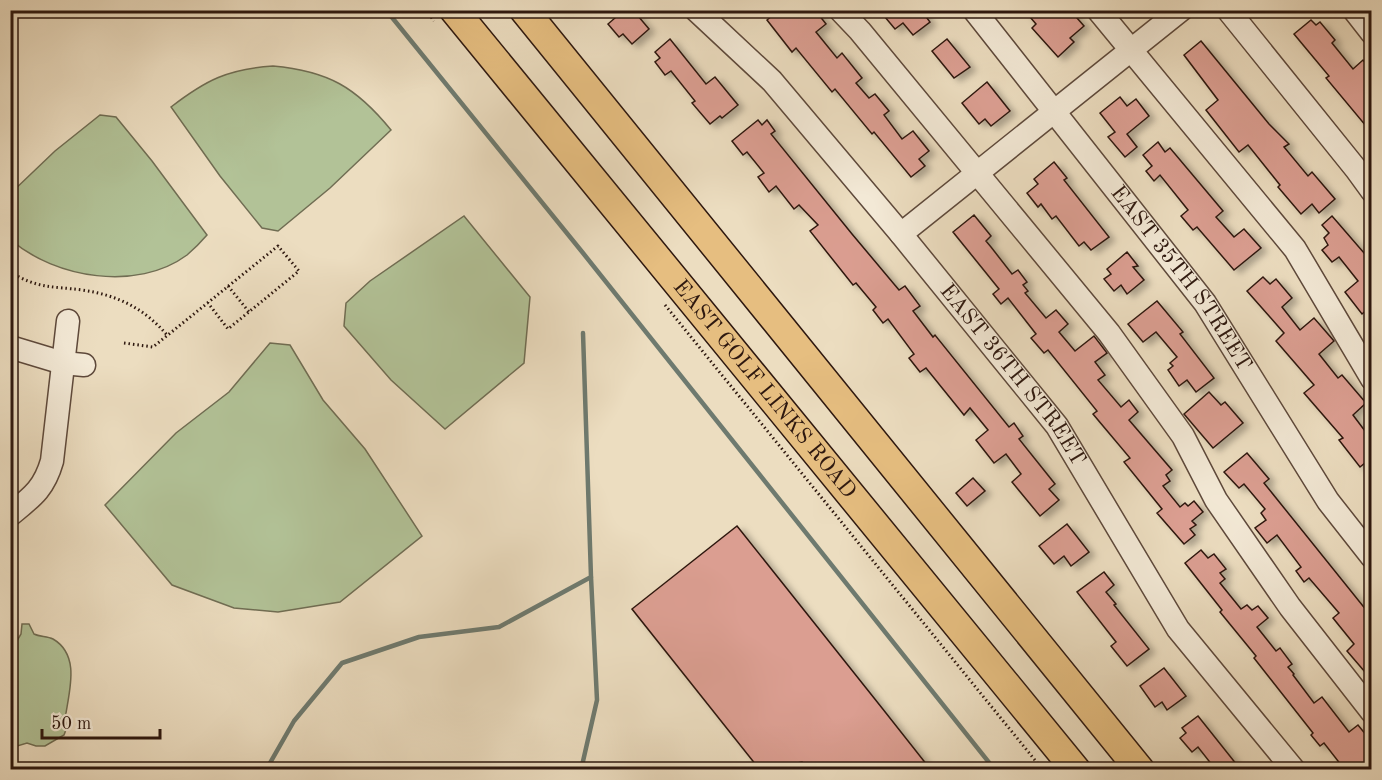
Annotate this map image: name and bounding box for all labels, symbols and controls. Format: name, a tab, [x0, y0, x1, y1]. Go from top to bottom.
street label: EAST 35TH STREET	[1106, 182, 1255, 375]
street label: EAST GOLF LINKS ROAD	[669, 276, 860, 503]
street label: EAST 36TH STREET	[935, 280, 1089, 470]
scale bar	[42, 702, 160, 740]
text: 50 m	[51, 715, 91, 733]

